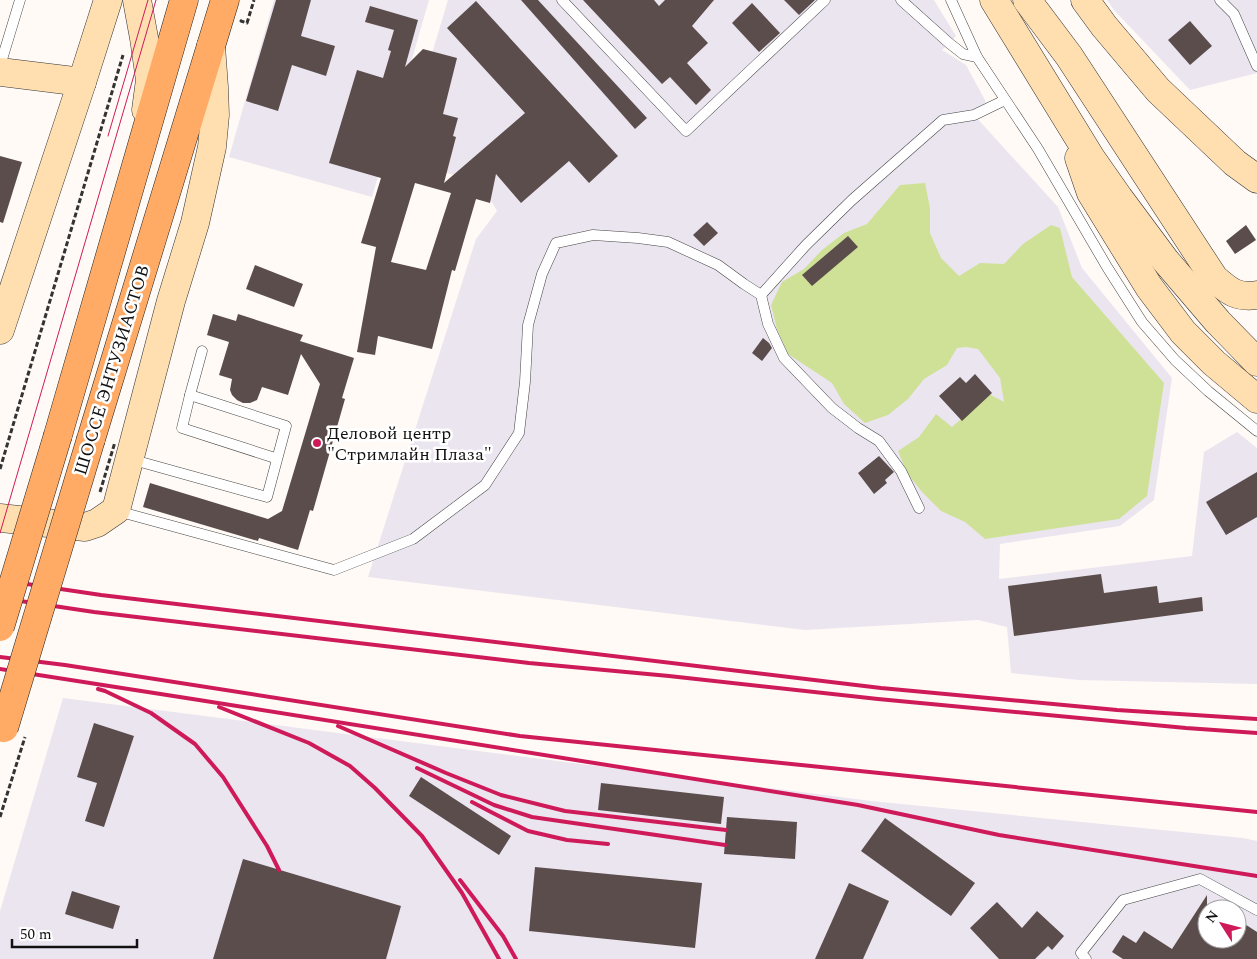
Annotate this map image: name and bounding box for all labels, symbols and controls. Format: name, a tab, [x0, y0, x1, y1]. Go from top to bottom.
street label: ШОССЕ ЭНТУЗИАСТОВ	[67, 262, 157, 478]
place label: Деловой центр "Стримлайн Плаза"	[327, 420, 492, 468]
marker: Деловой центр "Стримлайн Плаза"	[311, 437, 323, 449]
north arrow	[1197, 899, 1247, 949]
text: N	[1200, 906, 1224, 927]
scale bar	[12, 916, 138, 948]
text: 50 m	[20, 923, 52, 946]

